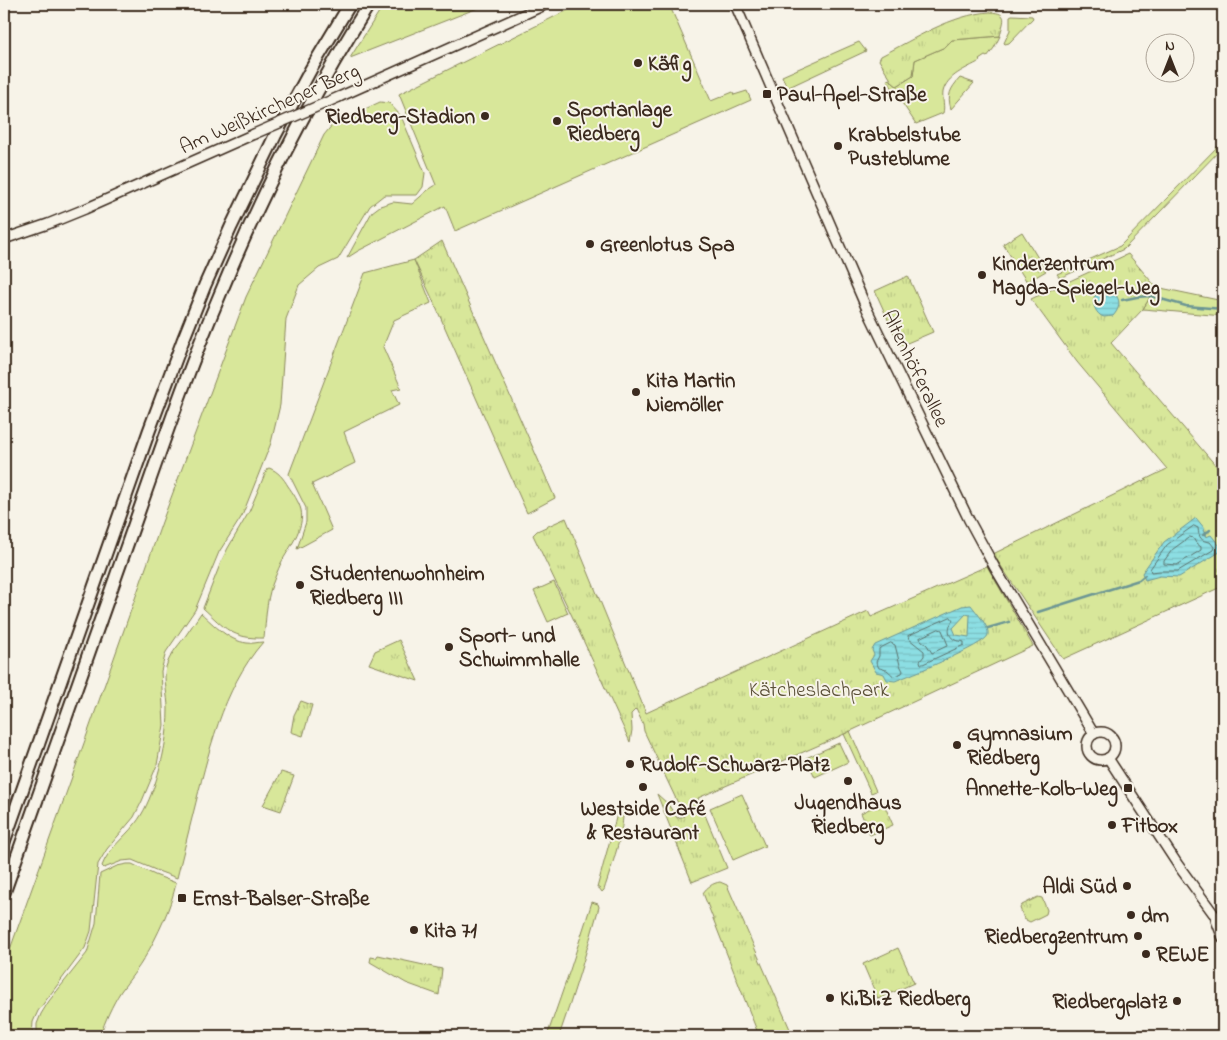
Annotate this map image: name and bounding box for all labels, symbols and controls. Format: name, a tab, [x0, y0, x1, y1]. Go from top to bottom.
north arrow	[1144, 32, 1194, 82]
text: N	[1165, 36, 1175, 57]
place label: Käfig	[648, 50, 692, 82]
street label: Am Weißkirchener Berg	[175, 57, 365, 165]
marker: Käfig	[632, 57, 644, 69]
place label: Paul-Apel-Straße	[777, 81, 927, 111]
marker: Paul-Apel-Straße	[761, 88, 773, 100]
place label: Sportanlage Riedberg	[567, 96, 672, 152]
place label: Riedberg-Stadion	[325, 103, 475, 135]
marker: Riedberg-Stadion	[479, 110, 491, 122]
marker: Sportanlage Riedberg	[551, 115, 563, 127]
place label: Krabbelstube Pusteblume	[848, 121, 961, 175]
marker: Krabbelstube Pusteblume	[832, 140, 844, 152]
place label: Greenlotus Spa	[600, 231, 734, 261]
marker: Greenlotus Spa	[584, 238, 596, 250]
place label: Kinderzentrum Magda-Spiegel-Weg	[992, 250, 1160, 306]
marker: Kinderzentrum Magda-Spiegel-Weg	[976, 269, 988, 281]
street label: Altenhöferallee	[873, 305, 956, 433]
place label: Kita Martin Niemöller	[646, 367, 735, 421]
marker: Kita Martin Niemöller	[630, 386, 642, 398]
place label: Studentenwohnheim Riedberg III	[310, 560, 485, 616]
marker: Studentenwohnheim Riedberg III	[294, 579, 306, 591]
place label: Sport- und Schwimmhalle	[459, 622, 580, 676]
marker: Sport- und Schwimmhalle	[443, 641, 455, 653]
park label: Kätcheslachpark	[749, 676, 890, 706]
place label: Gymnasium Riedberg	[967, 720, 1073, 776]
marker: Gymnasium Riedberg	[951, 739, 963, 751]
place label: Rudolf-Schwarz-Platz	[640, 751, 831, 781]
marker: Rudolf-Schwarz-Platz	[624, 758, 636, 770]
marker: Jugendhaus Riedberg	[842, 775, 854, 787]
place label: Annette-Kolb-Weg	[965, 775, 1118, 807]
marker: Westside Café & Restaurant	[637, 781, 649, 793]
marker: Annette-Kolb-Weg	[1122, 782, 1134, 794]
place label: Jugendhaus Riedberg	[794, 789, 902, 845]
place label: Westside Café & Restaurant	[580, 795, 706, 849]
place label: Fitbox	[1121, 812, 1178, 842]
marker: Fitbox	[1106, 819, 1118, 831]
place label: Aldi Süd	[1042, 873, 1117, 903]
marker: Aldi Süd	[1121, 880, 1133, 892]
place label: Ernst-Balser-Straße	[192, 885, 370, 915]
marker: Ernst-Balser-Straße	[176, 892, 188, 904]
place label: dm	[1141, 902, 1169, 932]
marker: dm	[1125, 909, 1137, 921]
place label: Kita 71	[424, 917, 477, 947]
place label: Riedbergzentrum	[985, 923, 1128, 955]
marker: Kita 71	[408, 924, 420, 936]
marker: Riedbergzentrum	[1132, 930, 1144, 942]
place label: REWE	[1156, 941, 1210, 971]
marker: REWE	[1140, 948, 1152, 960]
place label: Ki.Bi.Z Riedberg	[840, 985, 971, 1017]
place label: Riedbergplatz	[1052, 988, 1168, 1020]
marker: Ki.Bi.Z Riedberg	[824, 992, 836, 1004]
marker: Riedbergplatz	[1171, 995, 1183, 1007]

